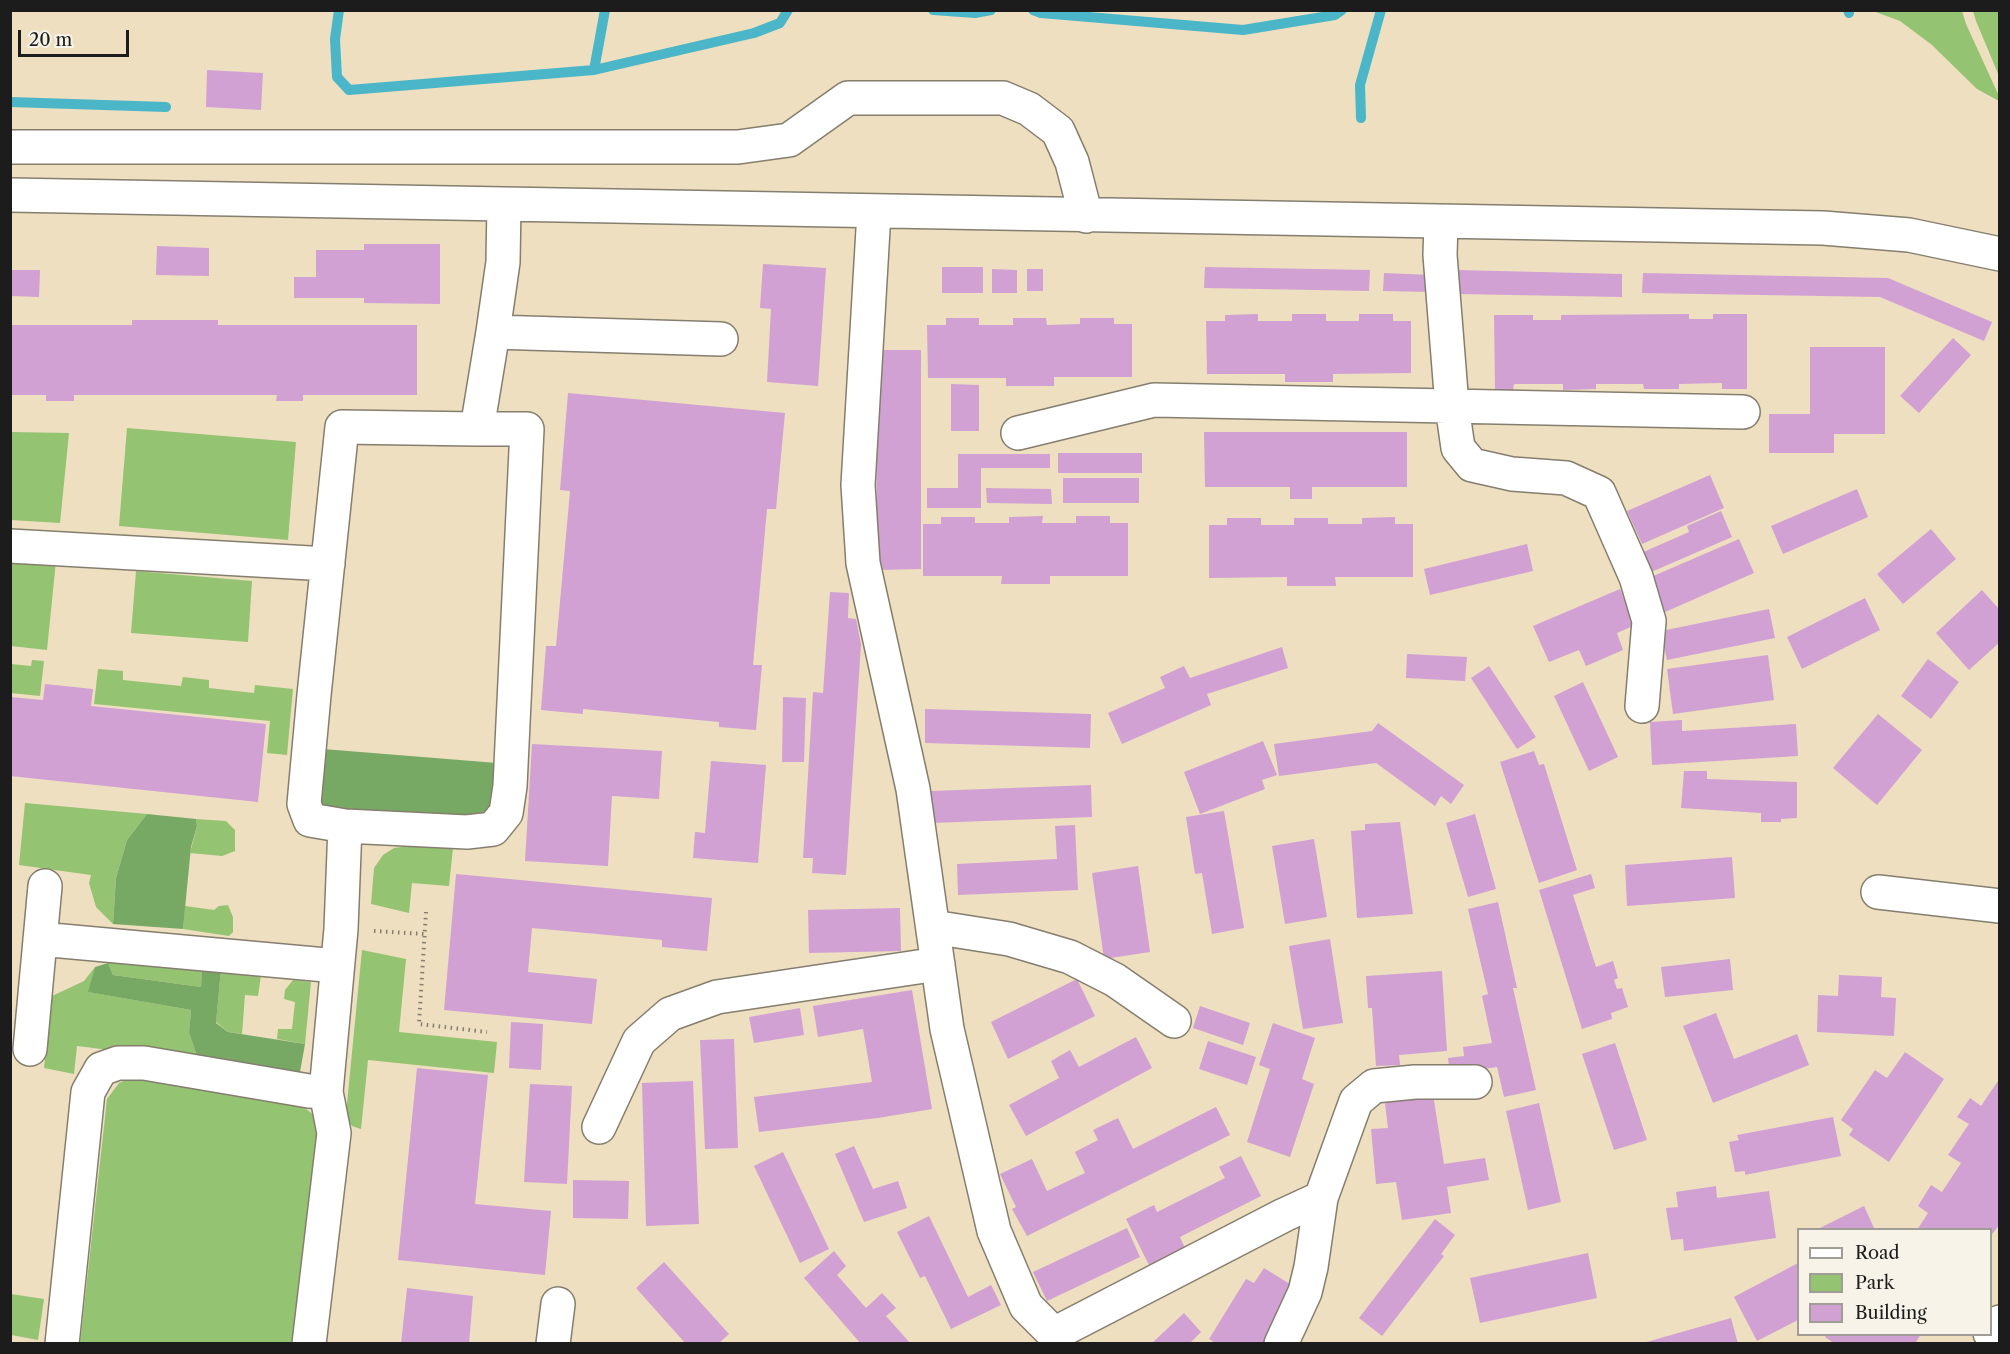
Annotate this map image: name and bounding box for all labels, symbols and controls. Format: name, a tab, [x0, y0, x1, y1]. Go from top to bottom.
scale bar	[21, 18, 132, 56]
text: 20 m	[29, 29, 72, 51]
legend	[1797, 1228, 1992, 1336]
text: Road	[1855, 1242, 1900, 1264]
text: Park	[1855, 1272, 1894, 1294]
text: Building	[1855, 1302, 1927, 1324]

